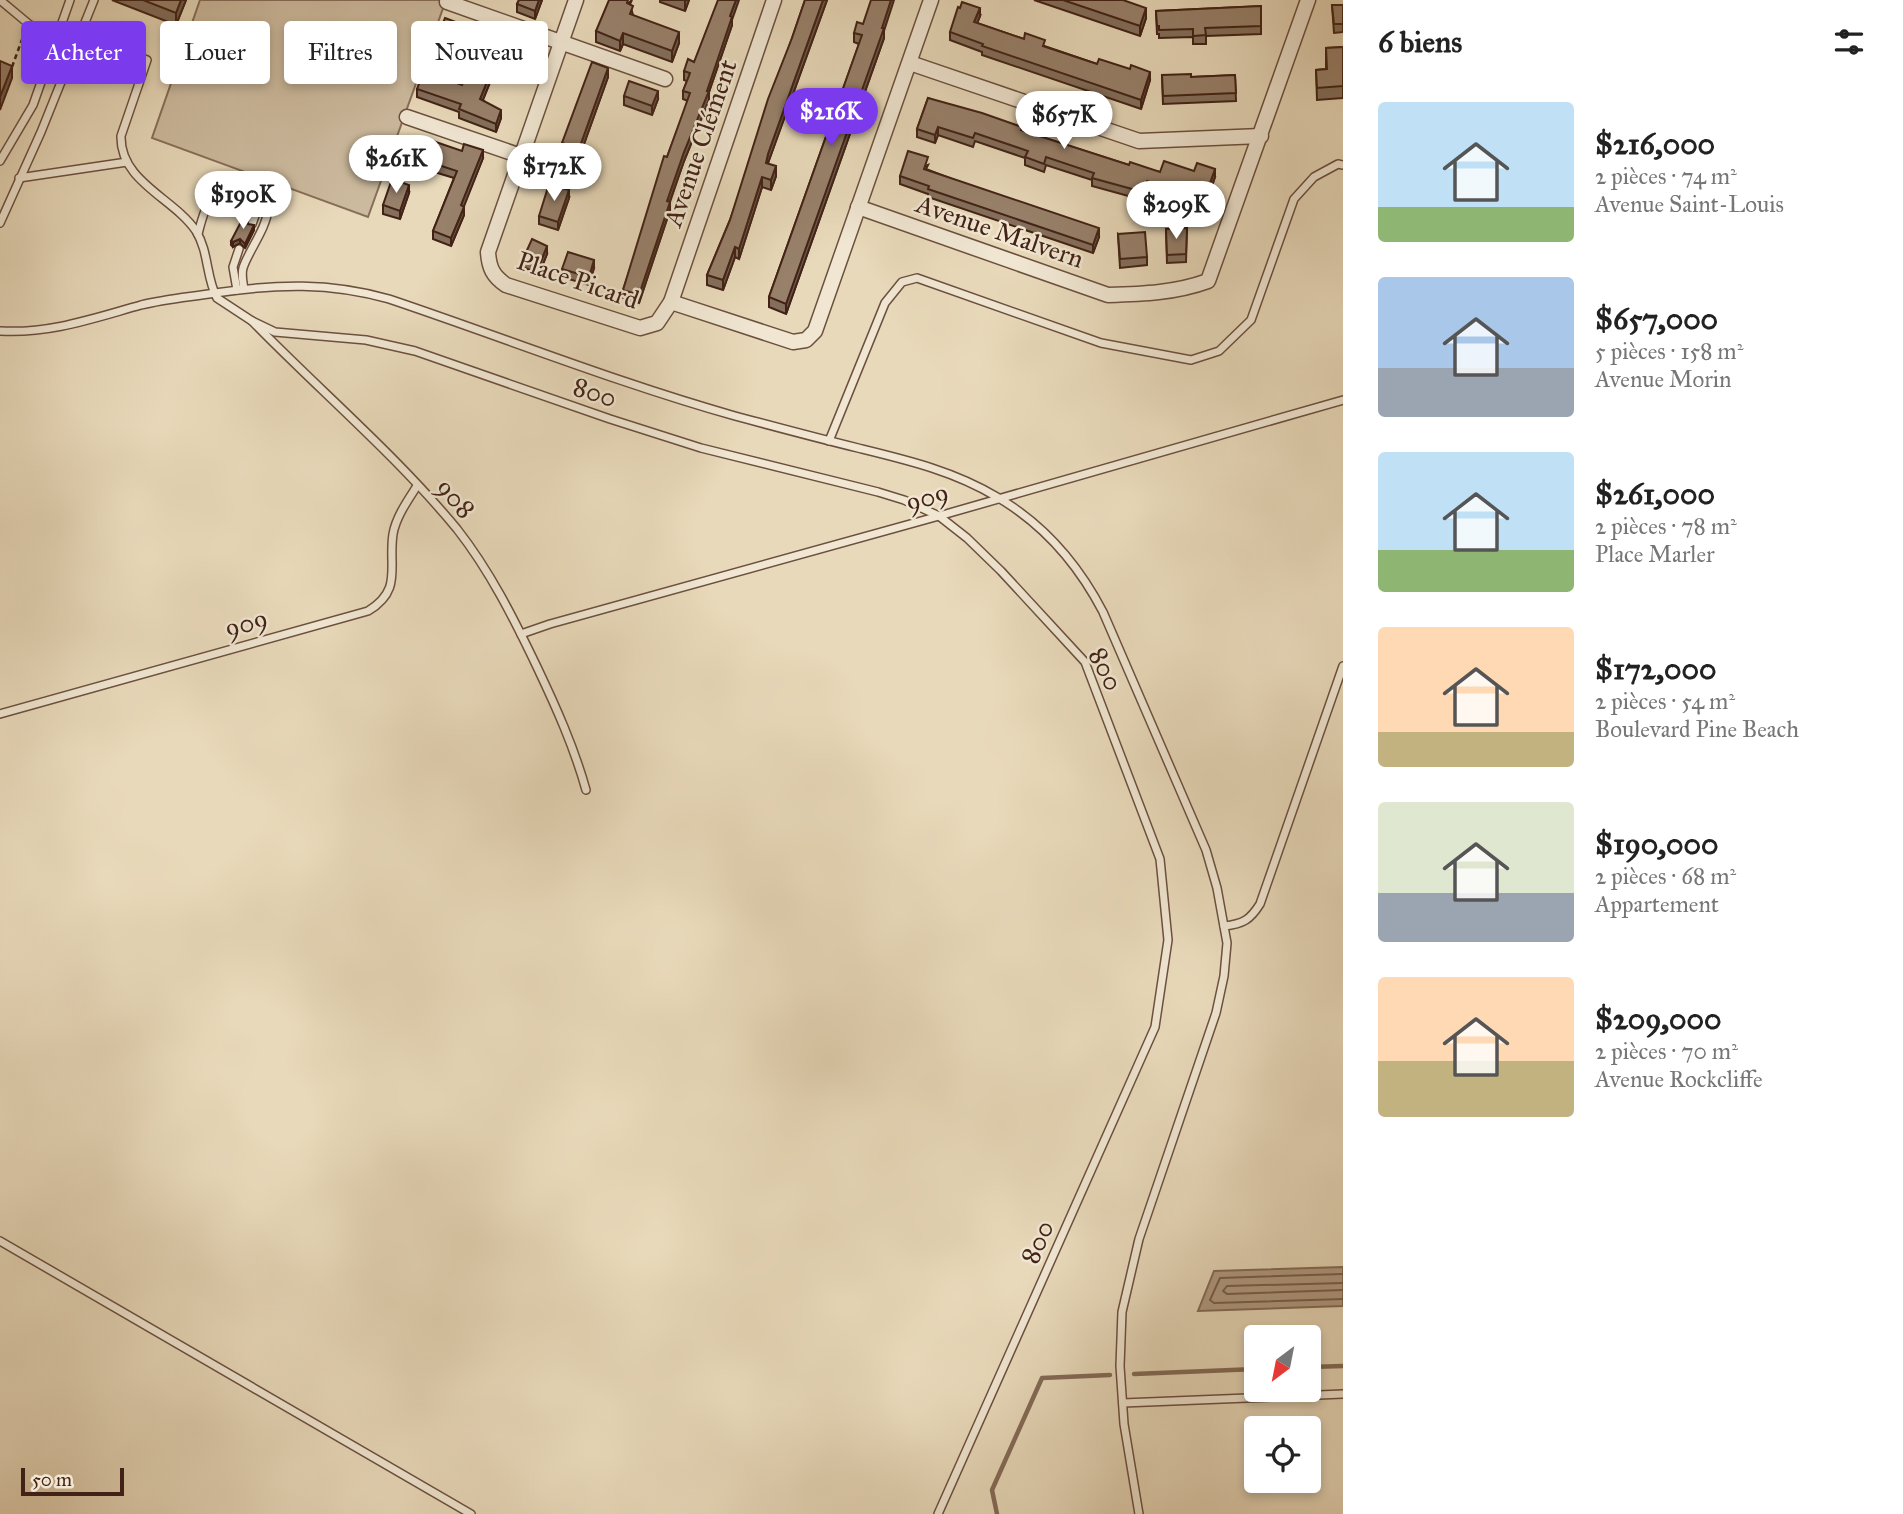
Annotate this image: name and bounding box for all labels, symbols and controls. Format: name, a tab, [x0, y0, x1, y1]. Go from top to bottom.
chip: Acheter	[21, 21, 146, 84]
chip: Louer	[160, 21, 270, 84]
chip: Filtres	[284, 21, 397, 84]
chip: Nouveau	[411, 21, 548, 84]
icon: filters	[1830, 23, 1868, 61]
text: 6 biens	[1378, 24, 1462, 60]
street label: Avenue Clément	[656, 55, 744, 232]
pin: $216K	[782, 88, 880, 148]
pin: $657K	[1015, 92, 1113, 151]
text: $216K	[800, 97, 862, 125]
text: $657K	[1032, 100, 1096, 128]
text: $216,000	[1595, 126, 1715, 162]
icon: home	[1434, 130, 1518, 214]
pin: $261K	[347, 136, 445, 195]
text: $261K	[365, 144, 427, 172]
pin: $172K	[505, 144, 603, 203]
text: $172K	[523, 152, 585, 180]
text: 2 pièces · 74 m²	[1595, 162, 1737, 190]
pin: $190K	[194, 172, 292, 231]
text: $190K	[211, 180, 275, 208]
pin: $209K	[1127, 182, 1225, 241]
street label: Avenue Malvern	[911, 187, 1088, 275]
text: $209K	[1142, 190, 1210, 218]
text: Avenue Saint-Louis	[1595, 190, 1784, 218]
street label: Place Picard	[513, 244, 643, 316]
text: $657,000	[1595, 301, 1718, 337]
icon: home	[1434, 305, 1518, 389]
text: 5 pièces · 158 m²	[1595, 337, 1743, 365]
text: Avenue Morin	[1595, 365, 1732, 393]
street label: 800	[569, 370, 621, 414]
street label: 908	[430, 471, 482, 525]
street label: 909	[902, 476, 952, 518]
text: $261,000	[1595, 476, 1715, 512]
icon: home	[1434, 480, 1518, 564]
text: 2 pièces · 78 m²	[1595, 512, 1737, 540]
text: Place Marler	[1595, 540, 1715, 568]
street label: 909	[221, 602, 271, 644]
street label: 800	[1082, 642, 1130, 696]
text: $172,000	[1595, 651, 1716, 687]
icon: home	[1434, 655, 1518, 739]
text: 2 pièces · 54 m²	[1595, 687, 1735, 715]
text: Boulevard Pine Beach	[1595, 715, 1799, 743]
text: $190,000	[1595, 826, 1718, 862]
icon: home	[1434, 830, 1518, 914]
text: 2 pièces · 68 m²	[1595, 862, 1736, 890]
text: Appartement	[1595, 890, 1719, 918]
text: $209,000	[1595, 1001, 1722, 1037]
icon: home	[1434, 1005, 1518, 1089]
text: 2 pièces · 70 m²	[1595, 1037, 1738, 1065]
text: Avenue Rockcliffe	[1595, 1065, 1763, 1093]
street label: 800	[1013, 1215, 1061, 1269]
north arrow	[1244, 1325, 1321, 1402]
map controls	[1244, 1325, 1321, 1493]
button: locate	[1244, 1416, 1321, 1493]
scale bar	[21, 1465, 124, 1497]
text: 50 m	[32, 1468, 72, 1491]

